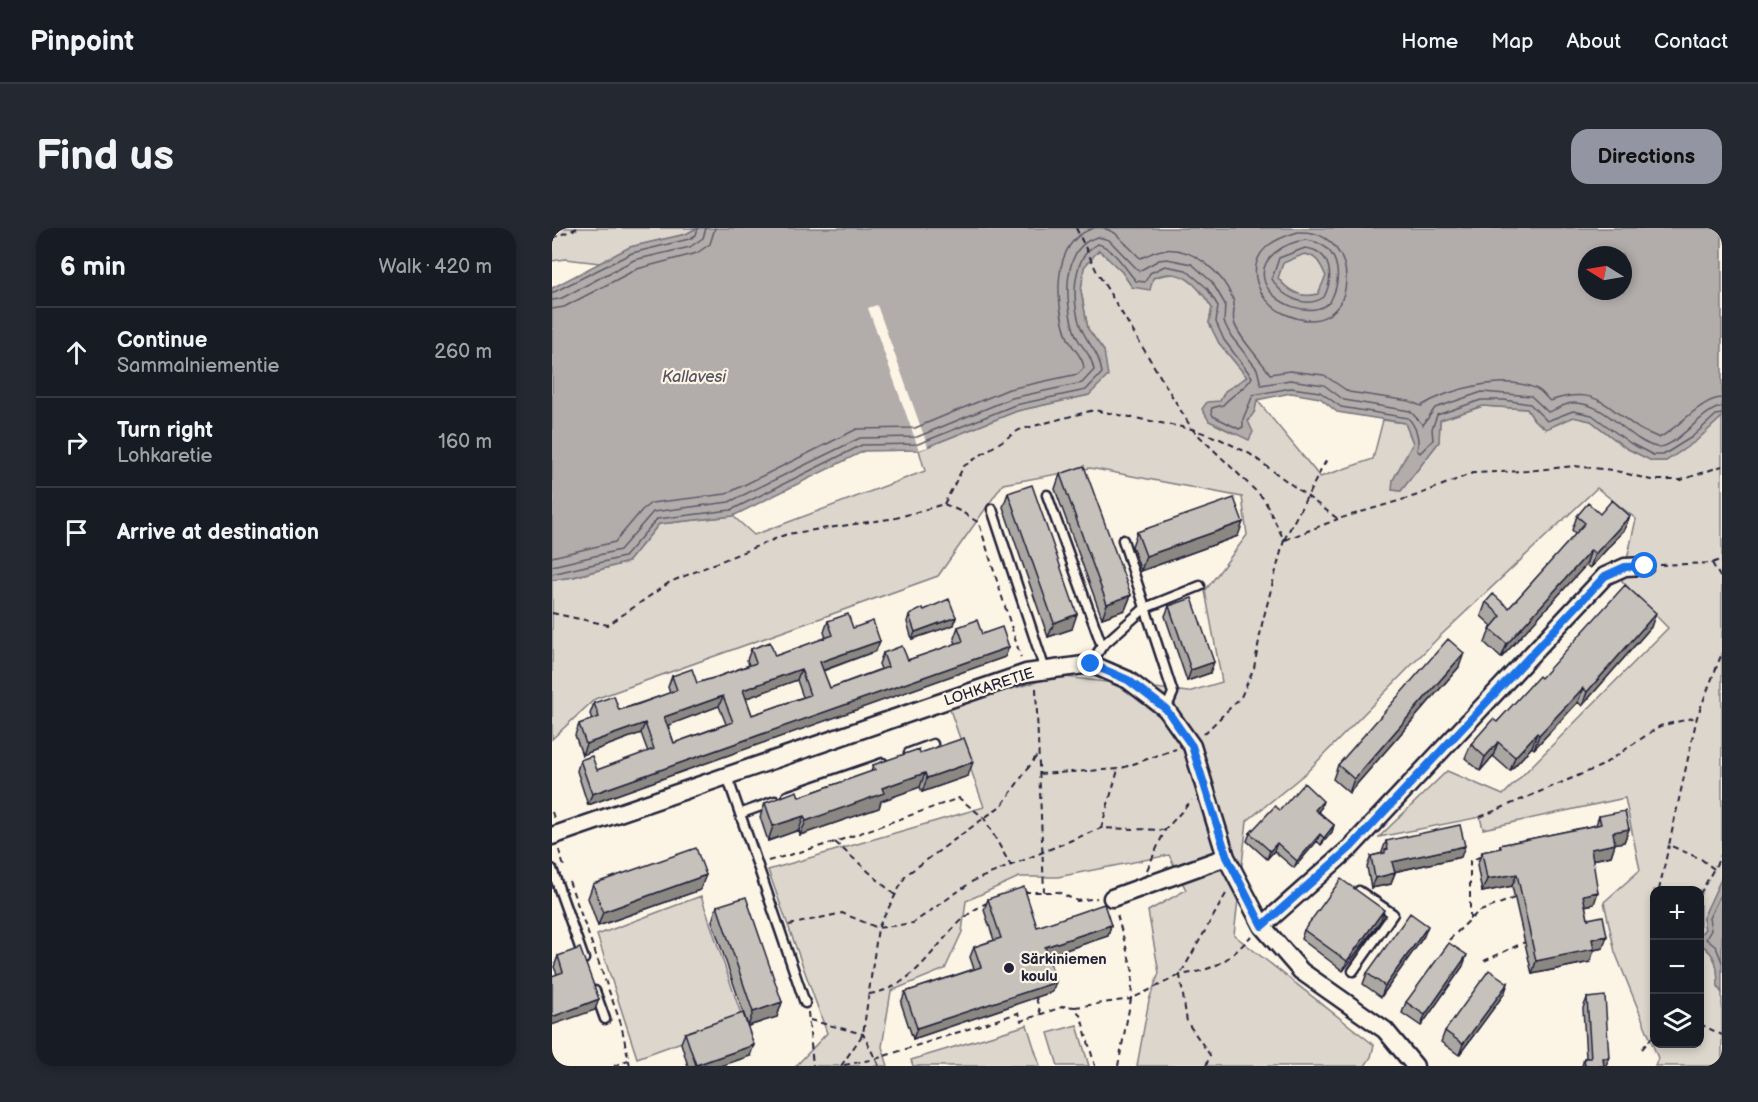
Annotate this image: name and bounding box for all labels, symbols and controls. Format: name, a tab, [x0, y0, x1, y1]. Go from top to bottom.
text: Pinpoint	[30, 25, 134, 58]
text: Home	[1401, 29, 1458, 54]
text: Map	[1491, 29, 1533, 54]
text: About	[1566, 29, 1621, 54]
text: Contact	[1654, 29, 1728, 54]
button: Directions	[1571, 129, 1722, 184]
text: Find us	[36, 131, 174, 182]
north arrow	[1578, 246, 1632, 300]
text: 6 min	[60, 252, 126, 283]
text: Walk · 420 m	[379, 255, 492, 279]
text: Continue	[117, 327, 207, 354]
icon: ahead	[60, 336, 93, 369]
text: 260 m	[434, 340, 492, 364]
text: Sammalniementie	[117, 354, 279, 378]
water label: Kallavesi	[662, 368, 727, 387]
text: Turn right	[117, 417, 213, 444]
icon: right	[60, 426, 93, 459]
text: 160 m	[438, 430, 492, 454]
text: Lohkaretie	[117, 444, 212, 468]
icon: arrive	[60, 516, 93, 549]
text: Arrive at destination	[117, 519, 319, 546]
route start	[1631, 552, 1657, 578]
route end	[1077, 650, 1103, 676]
street label: LOHKARETIE	[942, 663, 1037, 710]
map controls	[1650, 886, 1704, 1048]
button: +	[1650, 886, 1704, 940]
button: −	[1650, 940, 1704, 994]
place label: Särkiniemen koulu	[1021, 950, 1107, 986]
marker: Särkiniemen koulu	[1002, 961, 1016, 975]
button: layers	[1650, 994, 1704, 1048]

